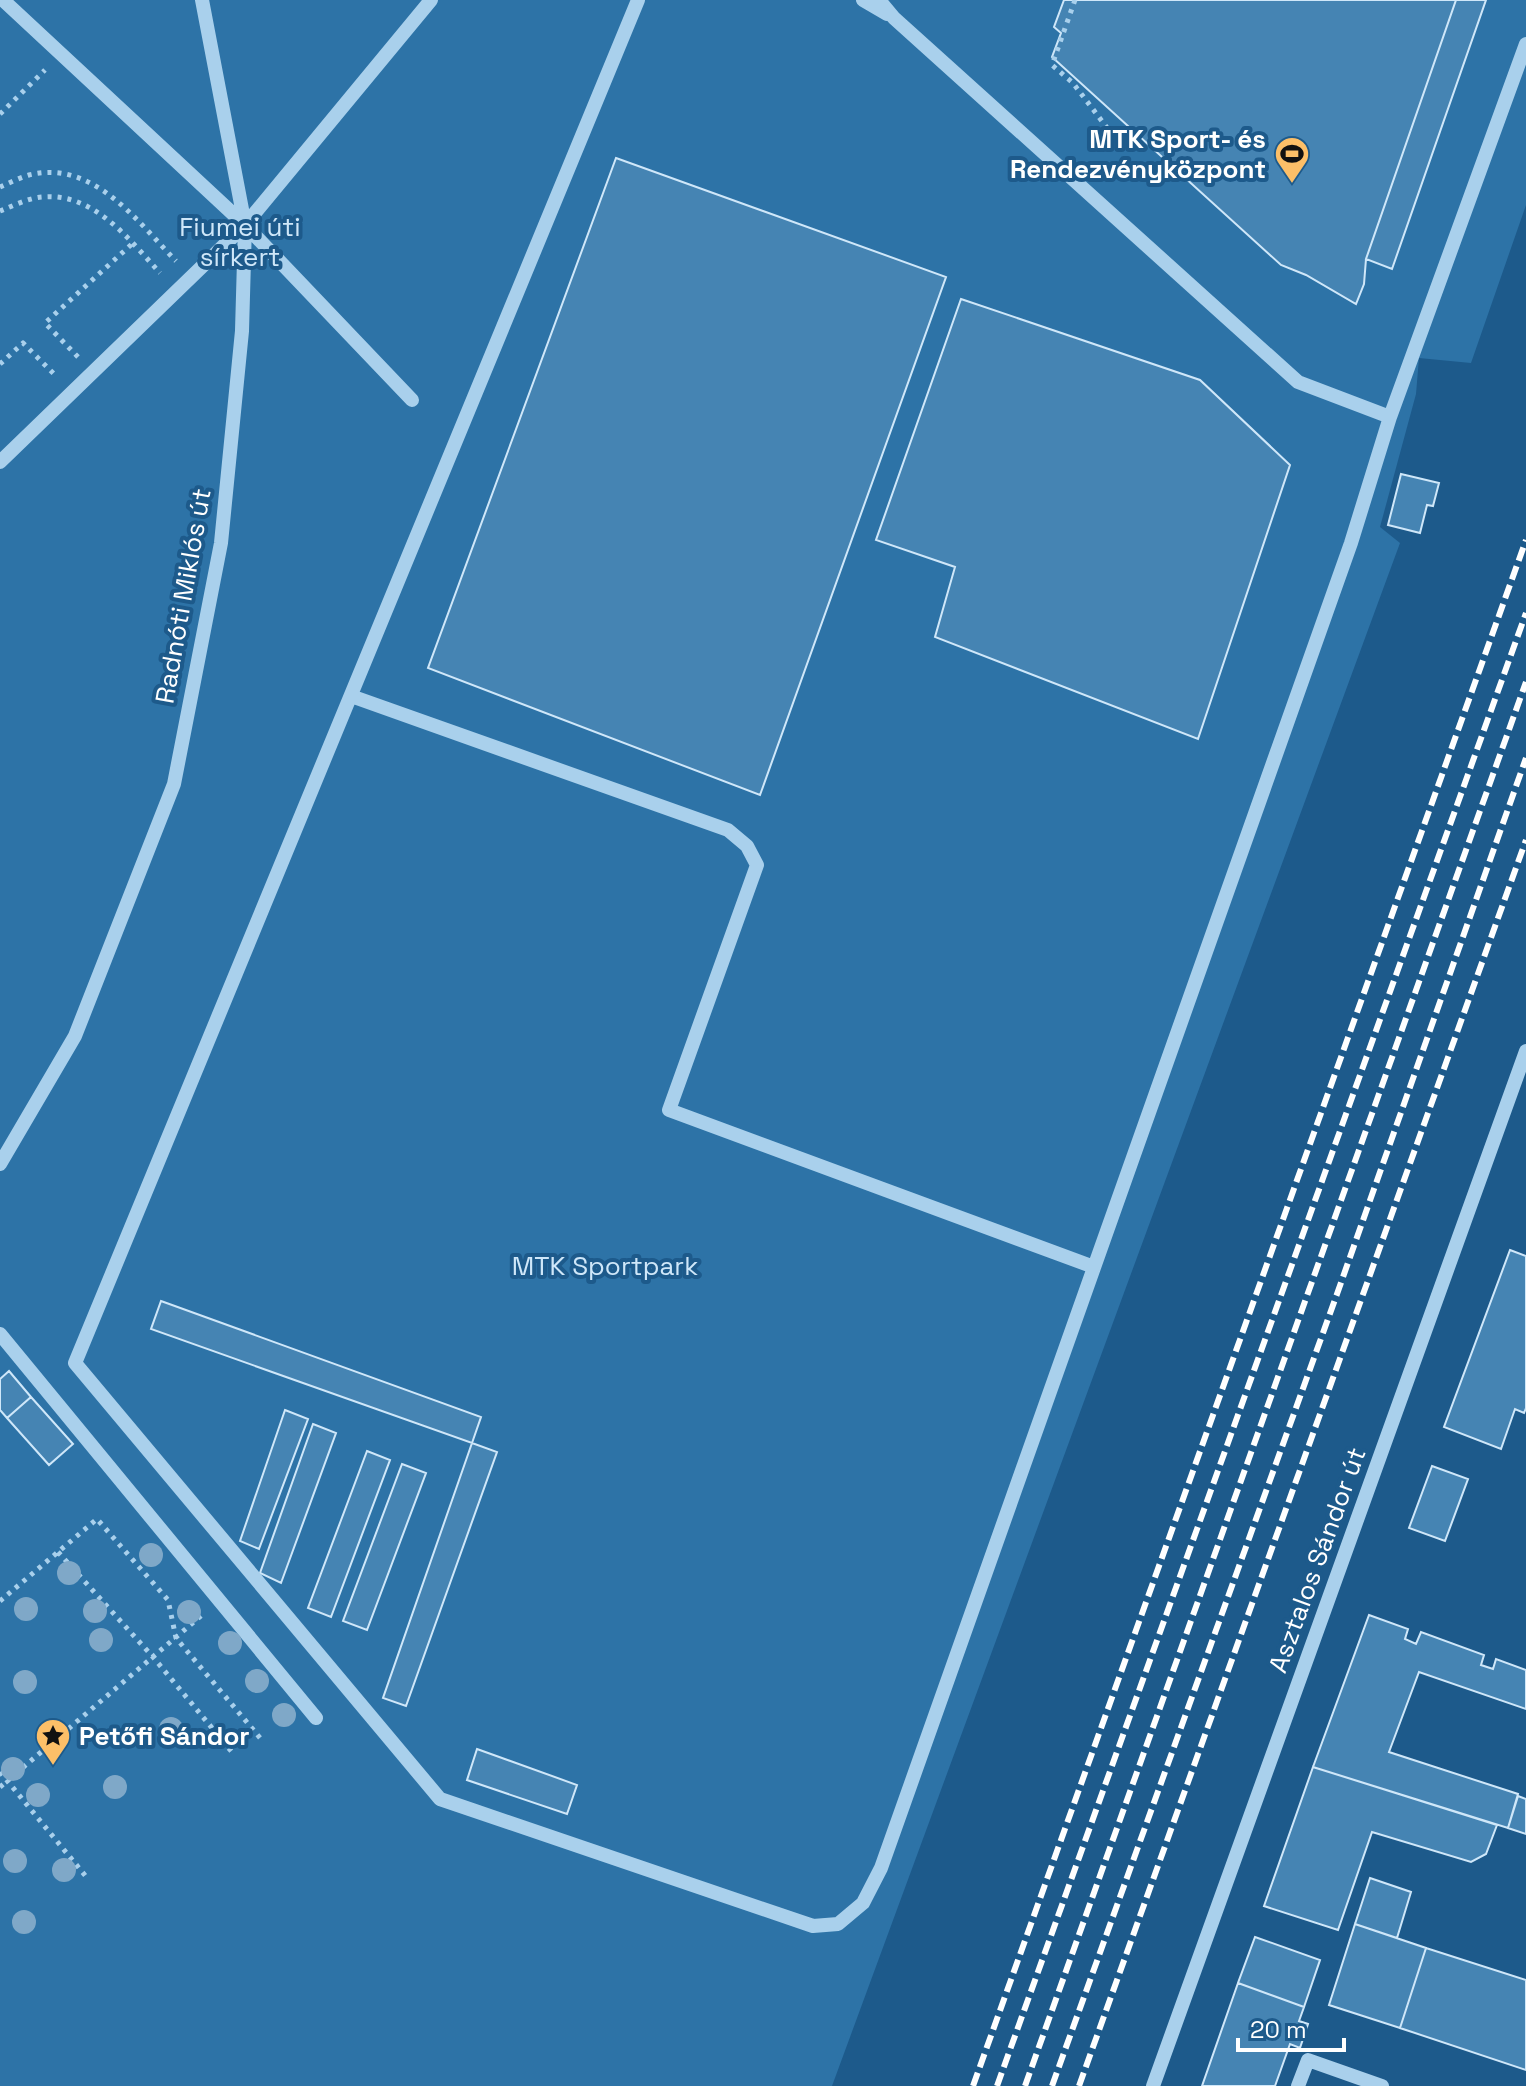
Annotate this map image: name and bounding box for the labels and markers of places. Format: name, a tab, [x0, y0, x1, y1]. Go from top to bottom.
place label: MTK Sport- és Rendezvényközpont	[1010, 122, 1266, 186]
sports icon: MTK Sport- és Rendezvényközpont	[1273, 135, 1311, 185]
place icon: Petőfi Sándor	[34, 1717, 72, 1767]
place label: Petőfi Sándor	[79, 1719, 250, 1753]

